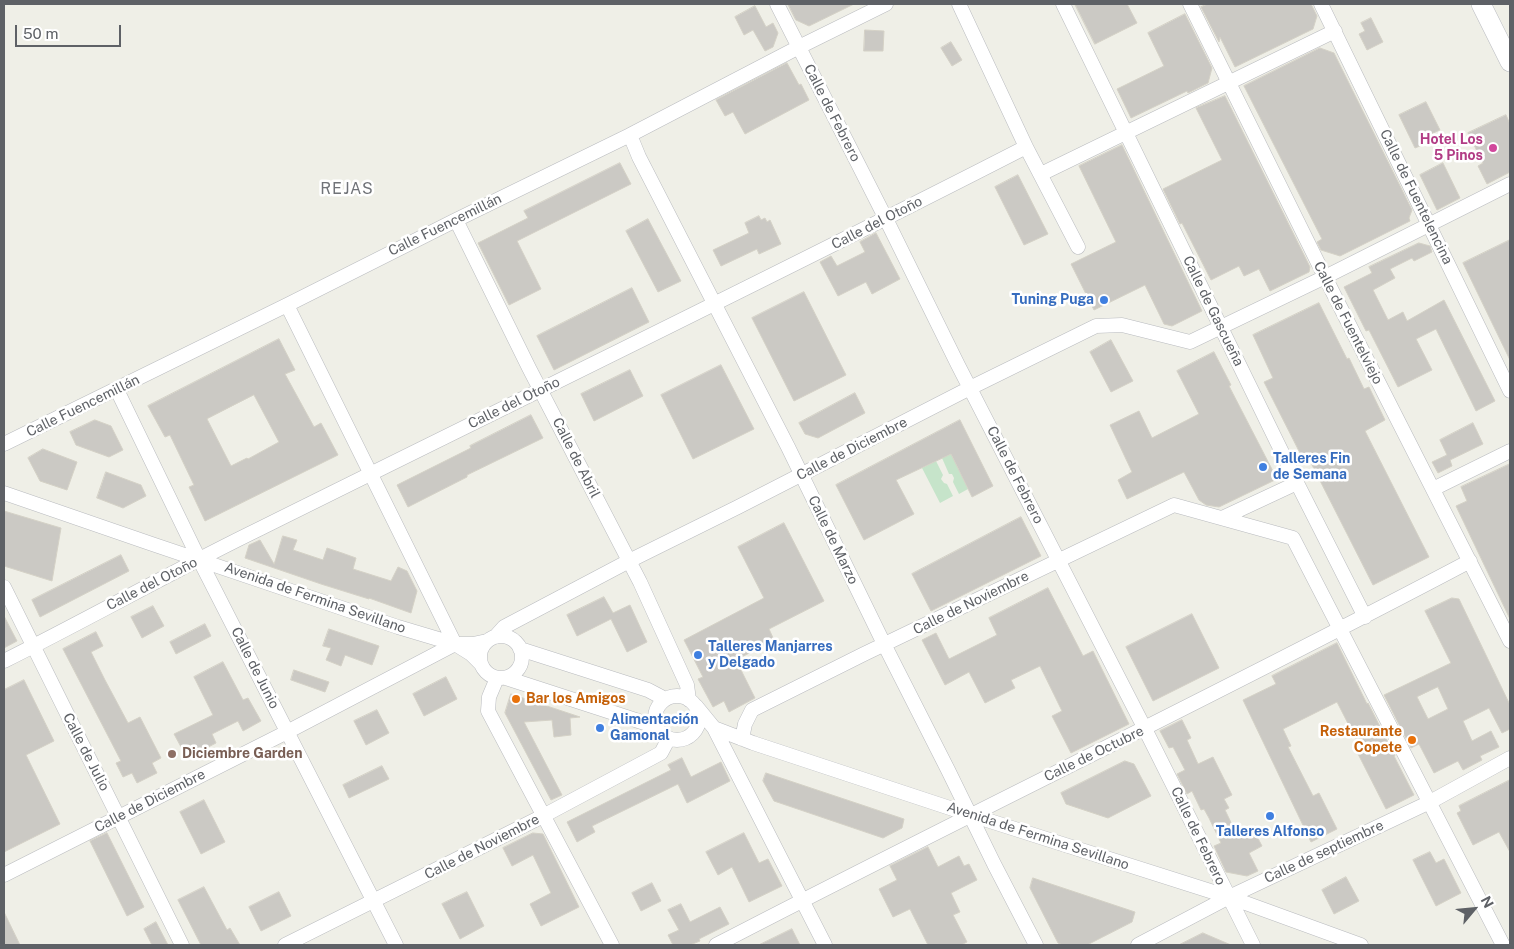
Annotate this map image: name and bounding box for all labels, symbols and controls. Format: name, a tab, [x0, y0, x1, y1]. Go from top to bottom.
scale bar	[18, 15, 124, 47]
text: 50 m	[23, 25, 58, 42]
street label: Calle de Febrero	[800, 61, 864, 165]
street label: Calle de Fuentelencina	[1376, 127, 1456, 267]
place label: Hotel Los 5 Pinos	[1420, 132, 1483, 164]
marker: Hotel Los 5 Pinos	[1487, 142, 1499, 154]
district label: REJAS	[320, 179, 374, 199]
street label: Calle Fuencemillán	[386, 190, 504, 260]
street label: Calle del Otoño	[829, 193, 925, 253]
street label: Calle de Gascueña	[1179, 253, 1247, 369]
street label: Calle de Fuentelviejo	[1310, 259, 1386, 387]
place label: Tuning Puga	[1012, 292, 1094, 308]
marker: Tuning Puga	[1098, 294, 1110, 306]
street label: Calle Fuencemillán	[24, 371, 142, 441]
street label: Calle del Otoño	[465, 374, 563, 432]
street label: Calle de Diciembre	[794, 414, 910, 484]
street label: Calle de Abril	[549, 415, 603, 501]
street label: Calle de Febrero	[983, 423, 1047, 527]
place label: Talleres Fin de Semana	[1273, 451, 1350, 484]
marker: Talleres Fin de Semana	[1257, 461, 1269, 473]
street label: Calle de Marzo	[804, 493, 862, 587]
street label: Calle del Otoño	[104, 554, 200, 614]
street label: Avenida de Fermina Sevillano	[222, 559, 408, 637]
street label: Calle de Noviembre	[910, 568, 1032, 638]
street label: Calle de Junio	[227, 624, 283, 712]
place label: Talleres Manjarres y Delgado	[708, 639, 833, 672]
marker: Talleres Manjarres y Delgado	[692, 649, 704, 661]
place label: Bar los Amigos	[526, 691, 626, 707]
marker: Bar los Amigos	[510, 693, 522, 705]
street label: Calle de Julio	[59, 710, 113, 794]
place label: Alimentación Gamonal	[610, 712, 699, 744]
marker: Alimentación Gamonal	[594, 722, 606, 734]
street label: Calle de Octubre	[1041, 723, 1147, 785]
place label: Restaurante Copete	[1320, 724, 1402, 756]
marker: Restaurante Copete	[1406, 734, 1418, 746]
place label: Diciembre Garden	[182, 746, 302, 762]
marker: Diciembre Garden	[166, 748, 178, 760]
street label: Calle de Diciembre	[92, 766, 208, 836]
street label: Calle de Febrero	[1167, 784, 1229, 888]
street label: Avenida de Fermina Sevillano	[945, 799, 1131, 873]
marker: Talleres Alfonso	[1264, 810, 1276, 822]
street label: Calle de Noviembre	[422, 811, 542, 883]
street label: Calle de septiembre	[1262, 817, 1386, 887]
place label: Talleres Alfonso	[1216, 824, 1324, 840]
north arrow	[1449, 884, 1499, 934]
text: N	[1478, 893, 1497, 911]

